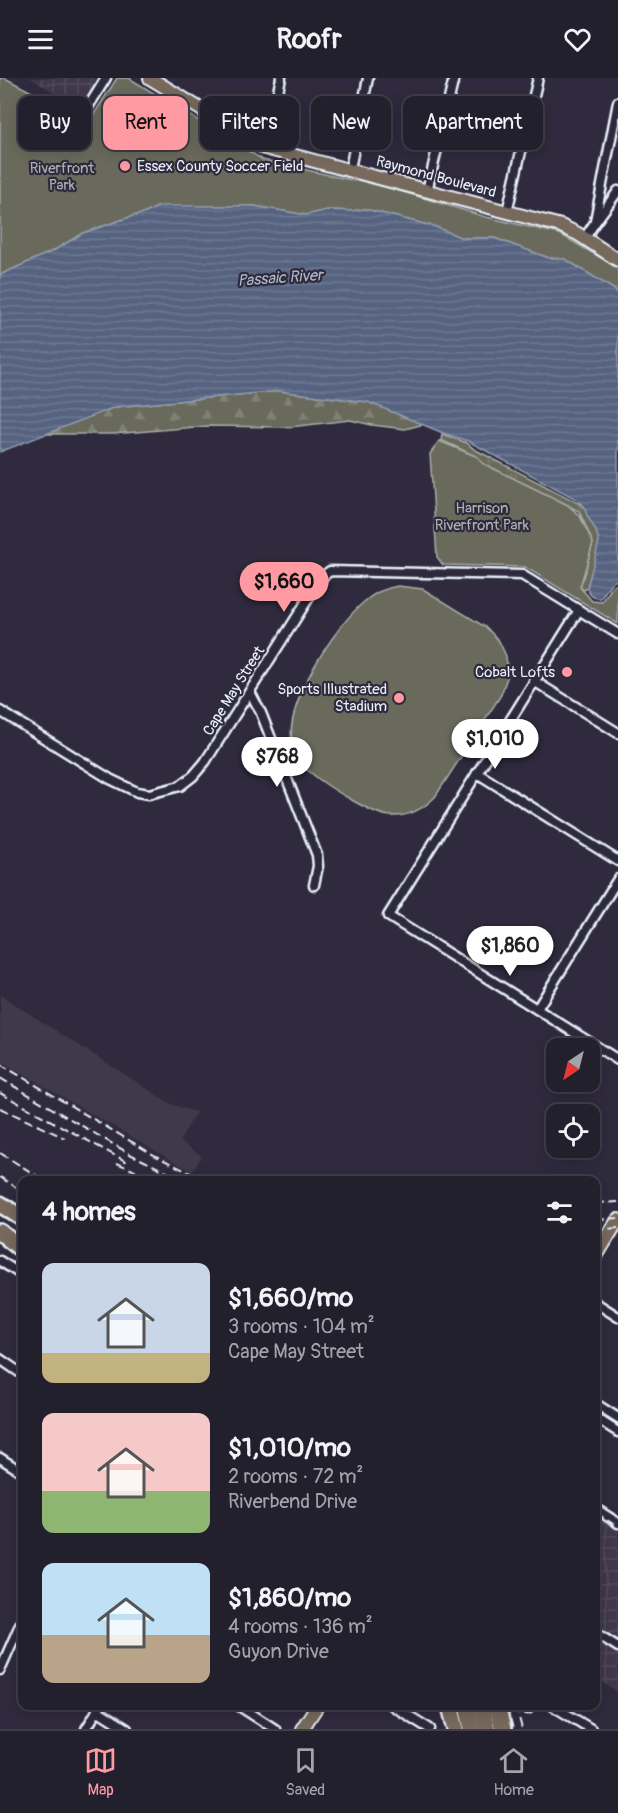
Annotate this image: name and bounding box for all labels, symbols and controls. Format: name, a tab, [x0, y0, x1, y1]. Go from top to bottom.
icon: menu	[24, 23, 57, 56]
text: Roofr	[276, 23, 342, 56]
icon: heart	[561, 23, 594, 56]
chip: Buy	[18, 96, 91, 150]
chip: Rent	[103, 96, 188, 150]
chip: Filters	[200, 96, 299, 150]
chip: New	[311, 96, 391, 150]
chip: Apartment	[403, 96, 543, 150]
street label: Raymond Boulevard	[374, 152, 498, 202]
place label: Essex County Soccer Field	[137, 157, 303, 176]
park label: Riverfront Park	[30, 159, 95, 195]
marker: Essex County Soccer Field	[118, 159, 132, 173]
water label: Passaic River	[237, 265, 325, 291]
park label: Harrison Riverfront Park	[435, 499, 530, 535]
pin: $1,660	[235, 562, 333, 613]
text: $1,660	[254, 569, 314, 594]
street label: Cape May Street	[199, 642, 270, 739]
place label: Cobalt Lofts	[475, 663, 555, 682]
marker: Cobalt Lofts	[560, 665, 574, 679]
place label: Sports Illustrated Stadium	[277, 680, 387, 716]
marker: Sports Illustrated Stadium	[392, 691, 406, 705]
pin: $1,010	[446, 719, 544, 770]
text: $1,010	[466, 726, 524, 751]
pin: $768	[241, 737, 313, 788]
text: $768	[255, 744, 299, 769]
pin: $1,860	[461, 926, 559, 977]
text: $1,860	[480, 933, 540, 958]
north arrow	[546, 1038, 600, 1092]
map controls	[546, 1038, 600, 1158]
button: locate	[546, 1104, 600, 1158]
text: 4 homes	[42, 1196, 136, 1228]
icon: filters	[543, 1196, 576, 1229]
text: $1,660/mo	[228, 1282, 353, 1314]
icon: home	[90, 1287, 162, 1359]
text: 3 rooms · 104 m²	[228, 1314, 375, 1339]
text: Cape May Street	[228, 1339, 364, 1364]
text: $1,010/mo	[228, 1432, 351, 1464]
icon: home	[90, 1437, 162, 1509]
text: 2 rooms · 72 m²	[228, 1464, 363, 1489]
text: Riverbend Drive	[228, 1489, 357, 1514]
text: $1,860/mo	[228, 1582, 351, 1614]
icon: home	[90, 1587, 162, 1659]
text: 4 rooms · 136 m²	[228, 1614, 373, 1639]
text: Guyon Drive	[228, 1639, 329, 1664]
tab: Map	[84, 1744, 117, 1800]
tab: Saved	[285, 1744, 325, 1800]
tab: Home	[493, 1744, 534, 1800]

